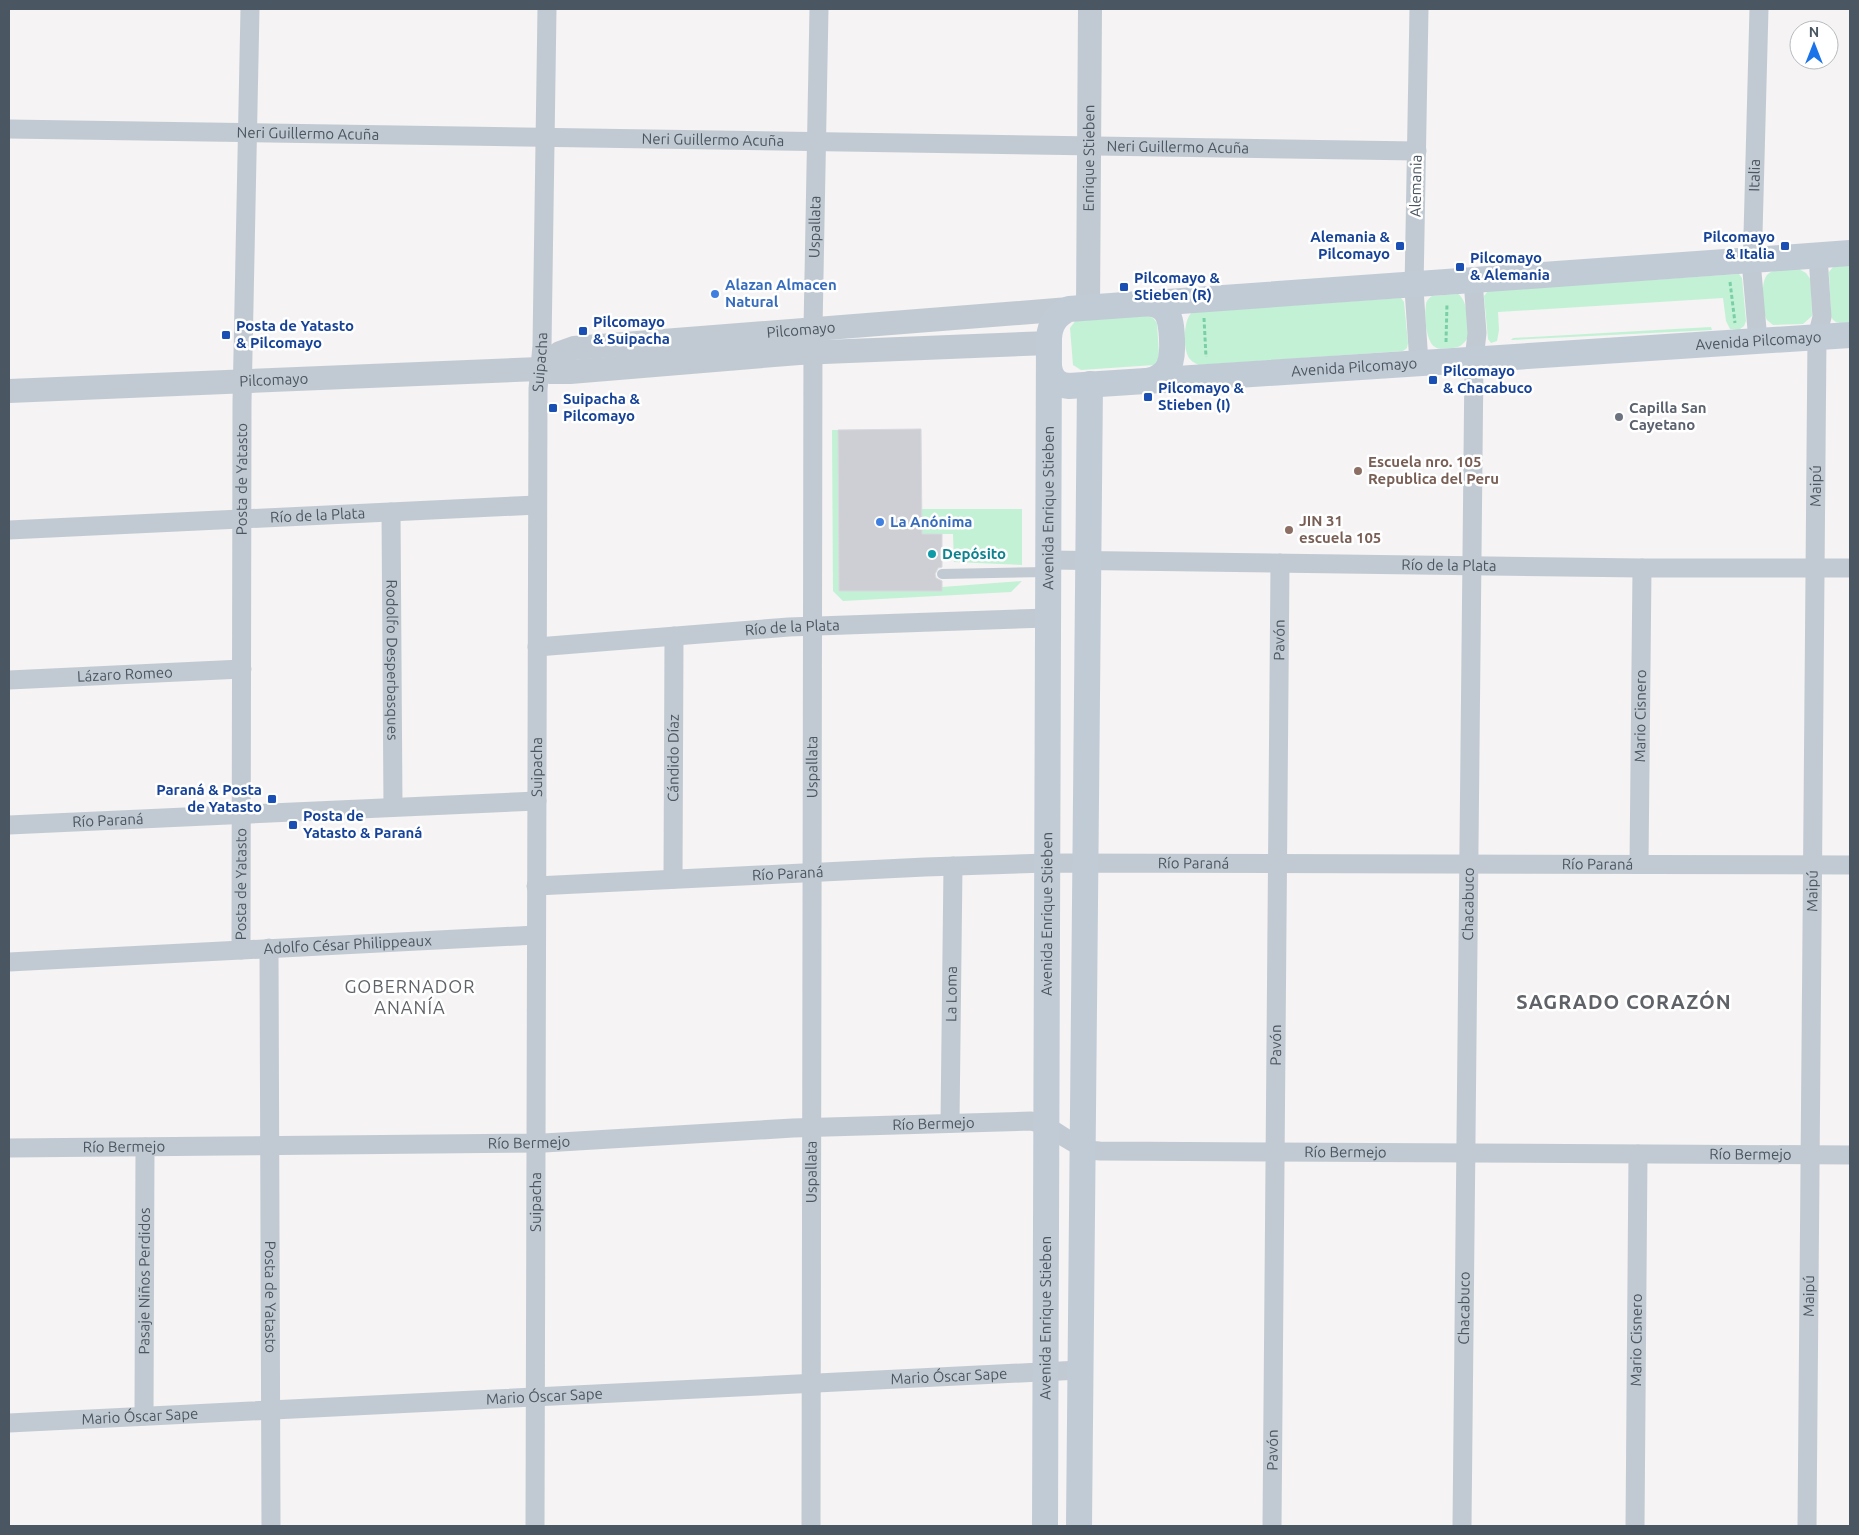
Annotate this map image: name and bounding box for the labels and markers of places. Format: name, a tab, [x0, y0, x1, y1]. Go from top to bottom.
place label: Alemania & Pilcomayo	[1310, 228, 1391, 262]
place label: Pilcomayo & Italia	[1703, 228, 1775, 262]
marker: Alemania & Pilcomayo	[1394, 240, 1406, 252]
marker: Pilcomayo & Italia	[1779, 240, 1791, 252]
place label: Pilcomayo & Alemania	[1470, 249, 1550, 283]
marker: Pilcomayo & Alemania	[1454, 261, 1466, 273]
place label: Pilcomayo & Stieben (R)	[1134, 269, 1221, 303]
place label: Alazan Almacen Natural	[725, 276, 837, 310]
marker: Pilcomayo & Stieben (R)	[1118, 281, 1130, 293]
marker: Alazan Almacen Natural	[709, 288, 721, 300]
place label: Pilcomayo & Suipacha	[593, 313, 670, 347]
place label: Posta de Yatasto & Pilcomayo	[236, 317, 354, 351]
marker: Pilcomayo & Suipacha	[577, 325, 589, 337]
marker: Posta de Yatasto & Pilcomayo	[220, 329, 232, 341]
place label: Pilcomayo & Chacabuco	[1443, 362, 1533, 396]
marker: Pilcomayo & Chacabuco	[1427, 374, 1439, 386]
place label: Pilcomayo & Stieben (I)	[1158, 379, 1245, 413]
place label: Suipacha & Pilcomayo	[563, 390, 640, 424]
marker: Pilcomayo & Stieben (I)	[1142, 391, 1154, 403]
place label: Capilla San Cayetano	[1629, 399, 1707, 433]
marker: Suipacha & Pilcomayo	[547, 402, 559, 414]
marker: Capilla San Cayetano	[1613, 411, 1625, 423]
place label: Escuela nro. 105 Republica del Peru	[1368, 453, 1499, 487]
marker: Escuela nro. 105 Republica del Peru	[1352, 465, 1364, 477]
place label: JIN 31 escuela 105	[1299, 512, 1381, 546]
place label: La Anónima	[890, 513, 972, 530]
marker: La Anónima	[874, 516, 886, 528]
marker: JIN 31 escuela 105	[1283, 524, 1295, 536]
place label: Depósito	[942, 545, 1006, 562]
marker: Depósito	[926, 548, 938, 560]
place label: Paraná & Posta de Yatasto	[156, 781, 262, 815]
marker: Paraná & Posta de Yatasto	[266, 793, 278, 805]
place label: Posta de Yatasto & Paraná	[303, 807, 423, 841]
marker: Posta de Yatasto & Paraná	[287, 819, 299, 831]

